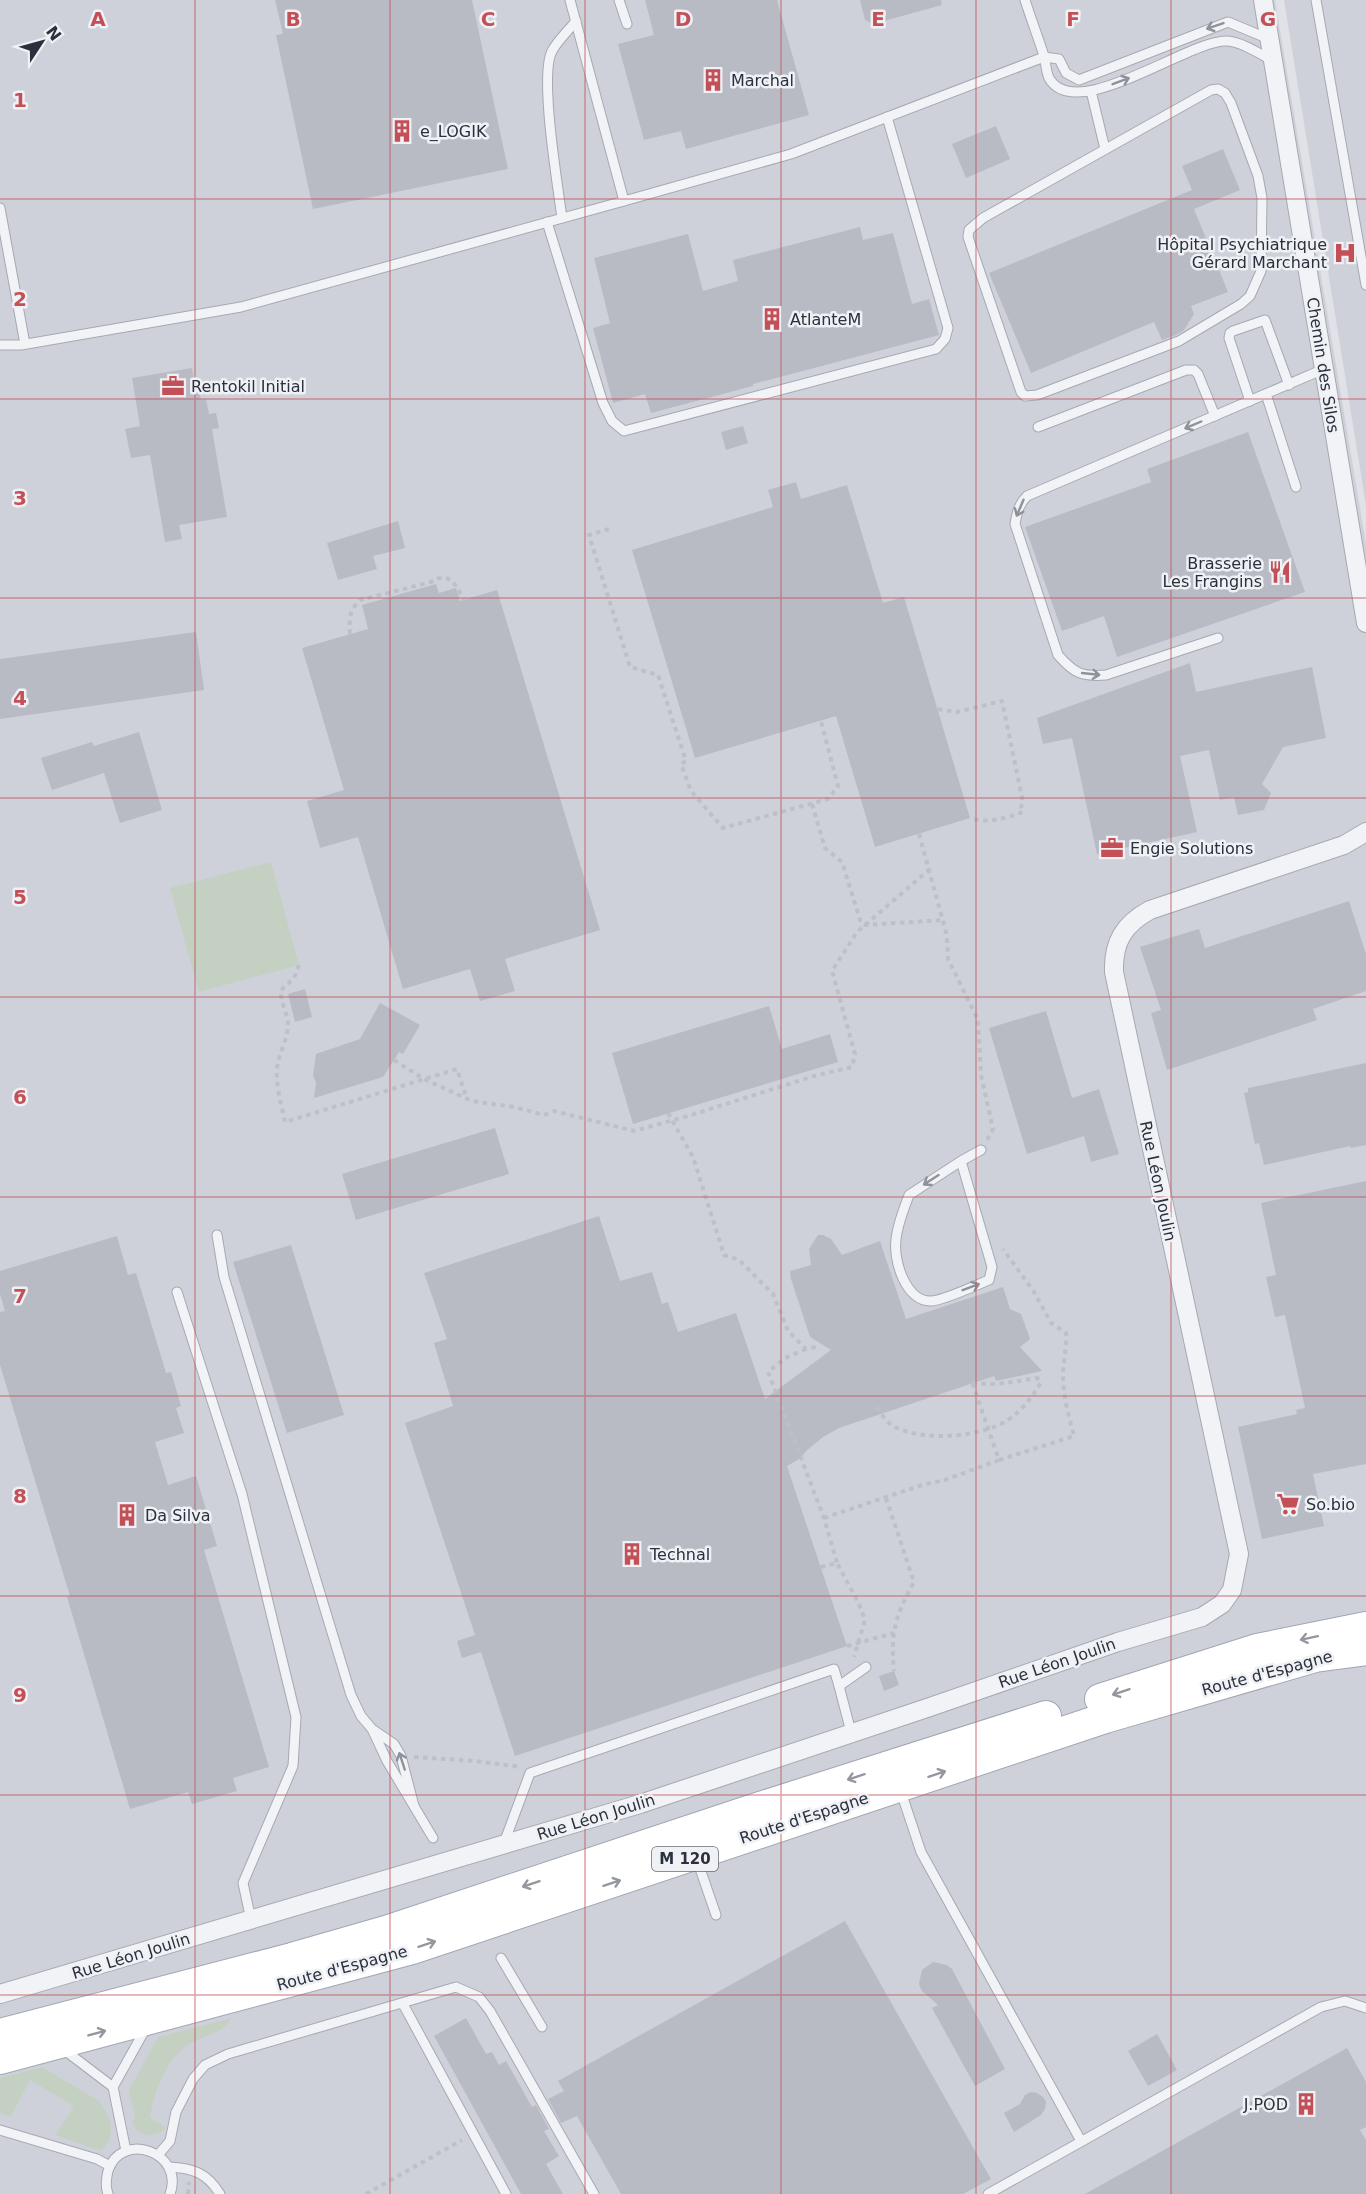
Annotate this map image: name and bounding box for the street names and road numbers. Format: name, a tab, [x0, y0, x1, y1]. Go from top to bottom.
street label: Chemin des Silos	[1303, 296, 1343, 434]
street label: Rue Léon Joulin	[1136, 1119, 1180, 1243]
street label: Rue Léon Joulin	[996, 1634, 1118, 1692]
street label: Route d'Espagne	[1200, 1646, 1334, 1700]
street label: Route d'Espagne	[737, 1788, 871, 1848]
street label: Rue Léon Joulin	[535, 1790, 657, 1844]
road number: M 120	[652, 1847, 718, 1871]
street label: Rue Léon Joulin	[70, 1929, 192, 1983]
street label: Route d'Espagne	[275, 1941, 409, 1995]

